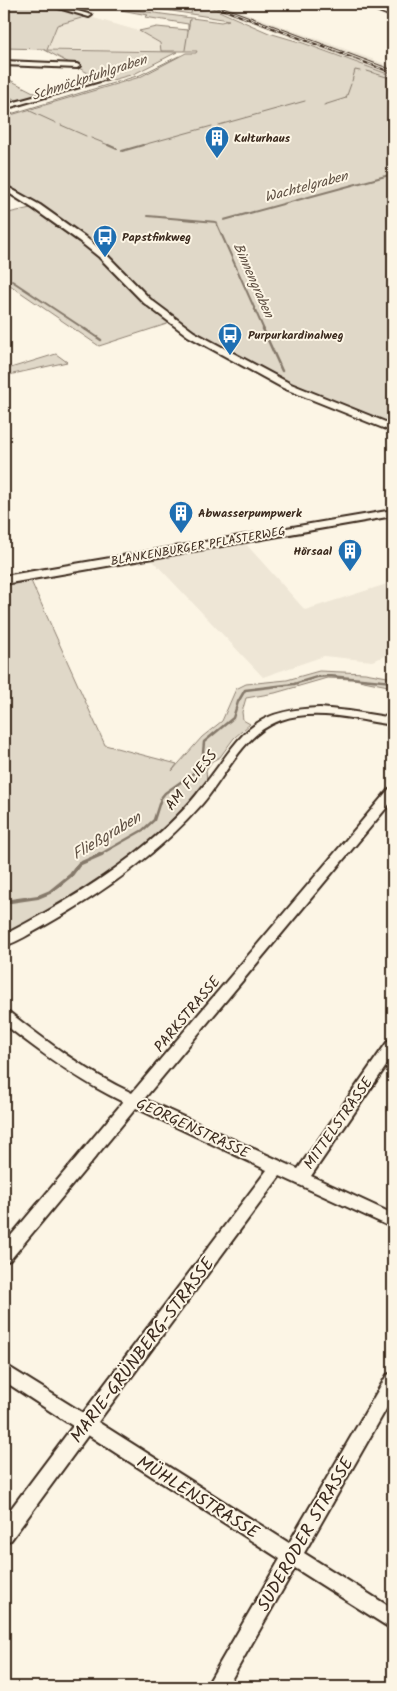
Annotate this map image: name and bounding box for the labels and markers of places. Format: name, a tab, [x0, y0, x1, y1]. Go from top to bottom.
building icon: Kulturhaus	[204, 125, 230, 159]
place label: Kulturhaus	[234, 129, 291, 148]
bus stop icon: Papstfinkweg	[92, 224, 118, 258]
place label: Papstfinkweg	[122, 228, 191, 247]
bus stop icon: Purpurkardinalweg	[217, 322, 243, 356]
place label: Purpurkardinalweg	[248, 326, 344, 345]
building icon: Abwasserpumpwerk	[168, 500, 194, 534]
place label: Abwasserpumpwerk	[198, 504, 303, 523]
building icon: Hörsaal	[337, 538, 363, 572]
place label: Hörsaal	[293, 542, 333, 561]

